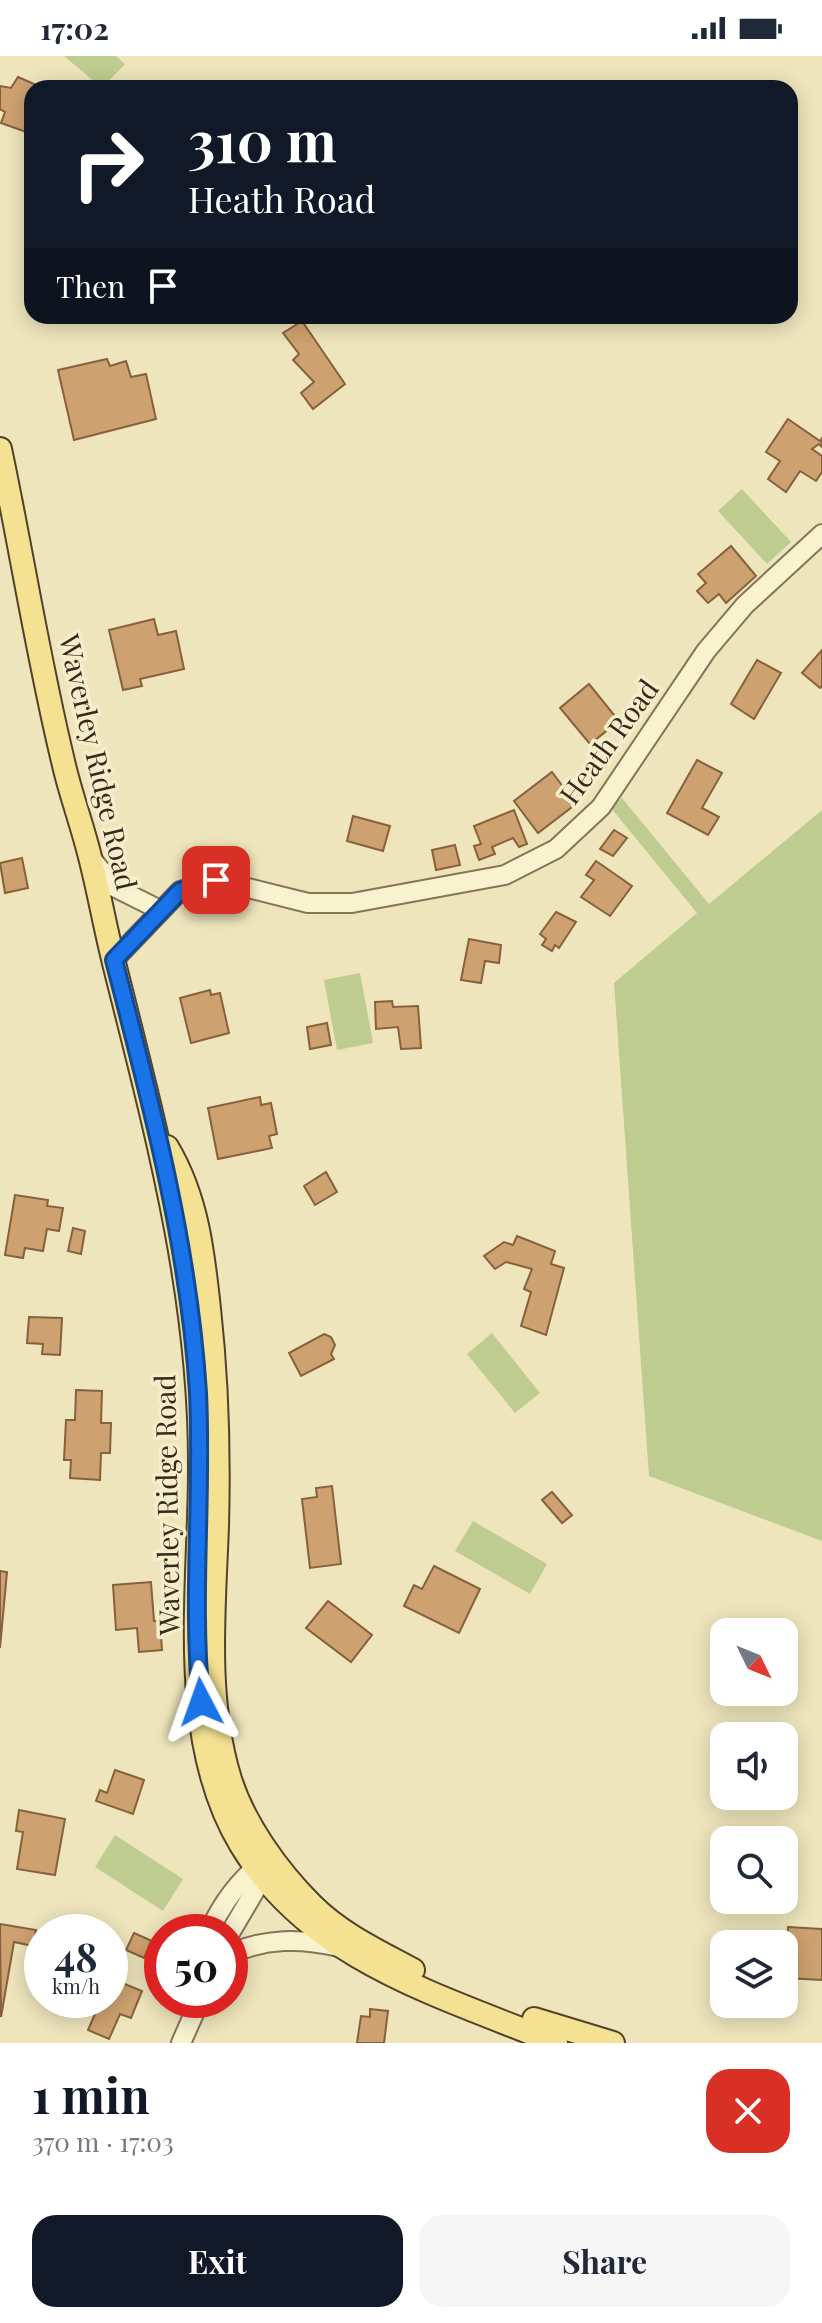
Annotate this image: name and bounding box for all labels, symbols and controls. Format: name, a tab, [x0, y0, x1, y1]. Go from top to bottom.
text: 17:02	[40, 8, 109, 48]
text: 310 m	[188, 102, 337, 177]
icon: right	[56, 112, 160, 216]
text: Heath Road	[188, 174, 376, 222]
icon: arrive	[141, 264, 185, 308]
text: Then	[56, 266, 125, 306]
street label: Waverley Ridge Road	[51, 630, 146, 893]
street label: Heath Road	[550, 671, 666, 811]
pin	[182, 846, 250, 914]
icon: arrive	[194, 858, 238, 902]
street label: Waverley Ridge Road	[145, 1374, 187, 1637]
north arrow	[710, 1618, 798, 1706]
map controls	[710, 1618, 798, 2018]
position arrow	[159, 1660, 243, 1744]
button: sound	[710, 1722, 798, 1810]
button: search	[710, 1826, 798, 1914]
speed limit sign: 50	[144, 1914, 248, 2018]
text: 48	[54, 1929, 98, 1982]
button: layers	[710, 1930, 798, 2018]
text: km/h	[52, 1972, 100, 1999]
text: 1 min	[32, 2062, 150, 2126]
button: close	[706, 2069, 790, 2153]
text: 370 m · 17:03	[32, 2124, 174, 2159]
button: Exit	[32, 2215, 403, 2307]
button: Share	[419, 2215, 790, 2307]

